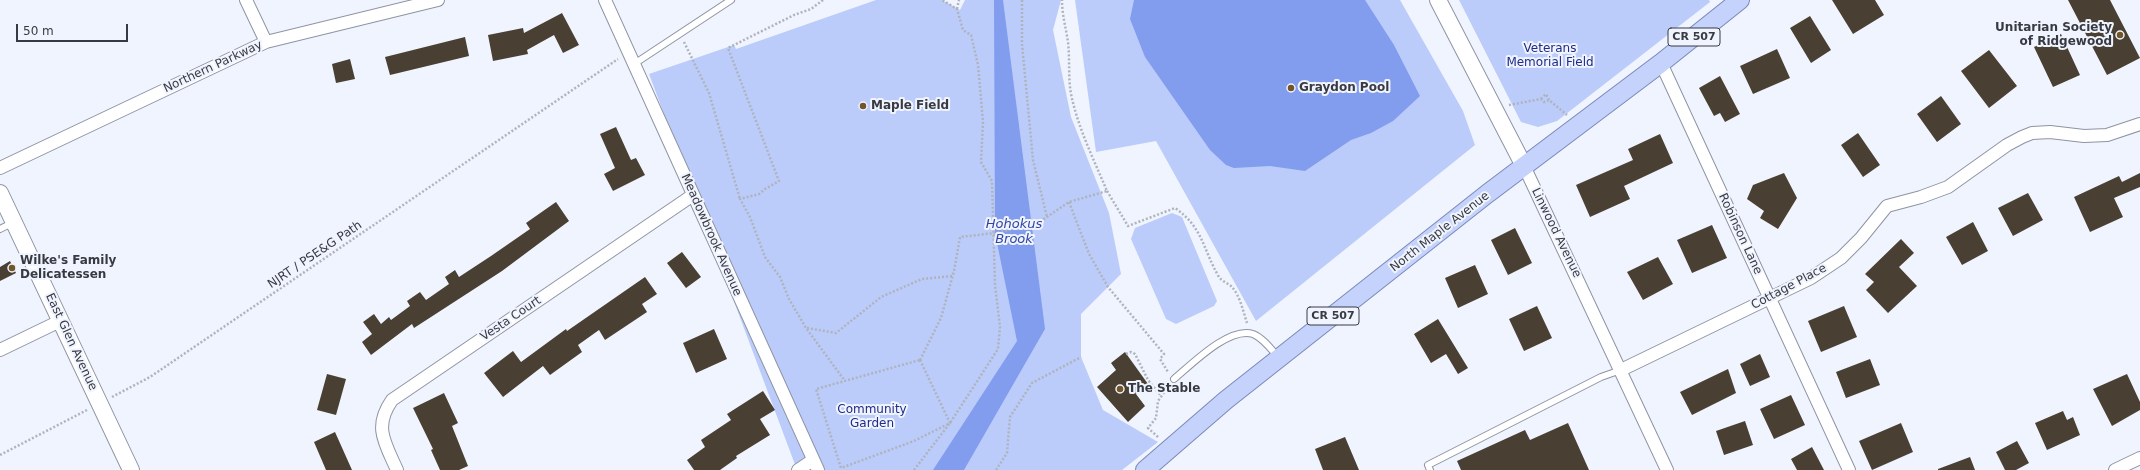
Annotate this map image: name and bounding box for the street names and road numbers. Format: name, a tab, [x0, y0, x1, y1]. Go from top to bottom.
road number: CR 507	[1668, 28, 1720, 46]
street label: Northern Parkway	[161, 38, 265, 96]
street label: Meadowbrook Avenue	[678, 172, 744, 298]
street label: Linwood Avenue	[1528, 186, 1584, 280]
street label: North Maple Avenue	[1388, 189, 1492, 275]
street label: Robinson Lane	[1715, 191, 1765, 277]
street label: NJRT / PSE&G Path	[265, 218, 365, 292]
street label: Cottage Place	[1749, 261, 1829, 313]
street label: East Glen Avenue	[42, 291, 100, 393]
street label: Vesta Court	[478, 294, 544, 344]
road number: CR 507	[1307, 307, 1359, 325]

